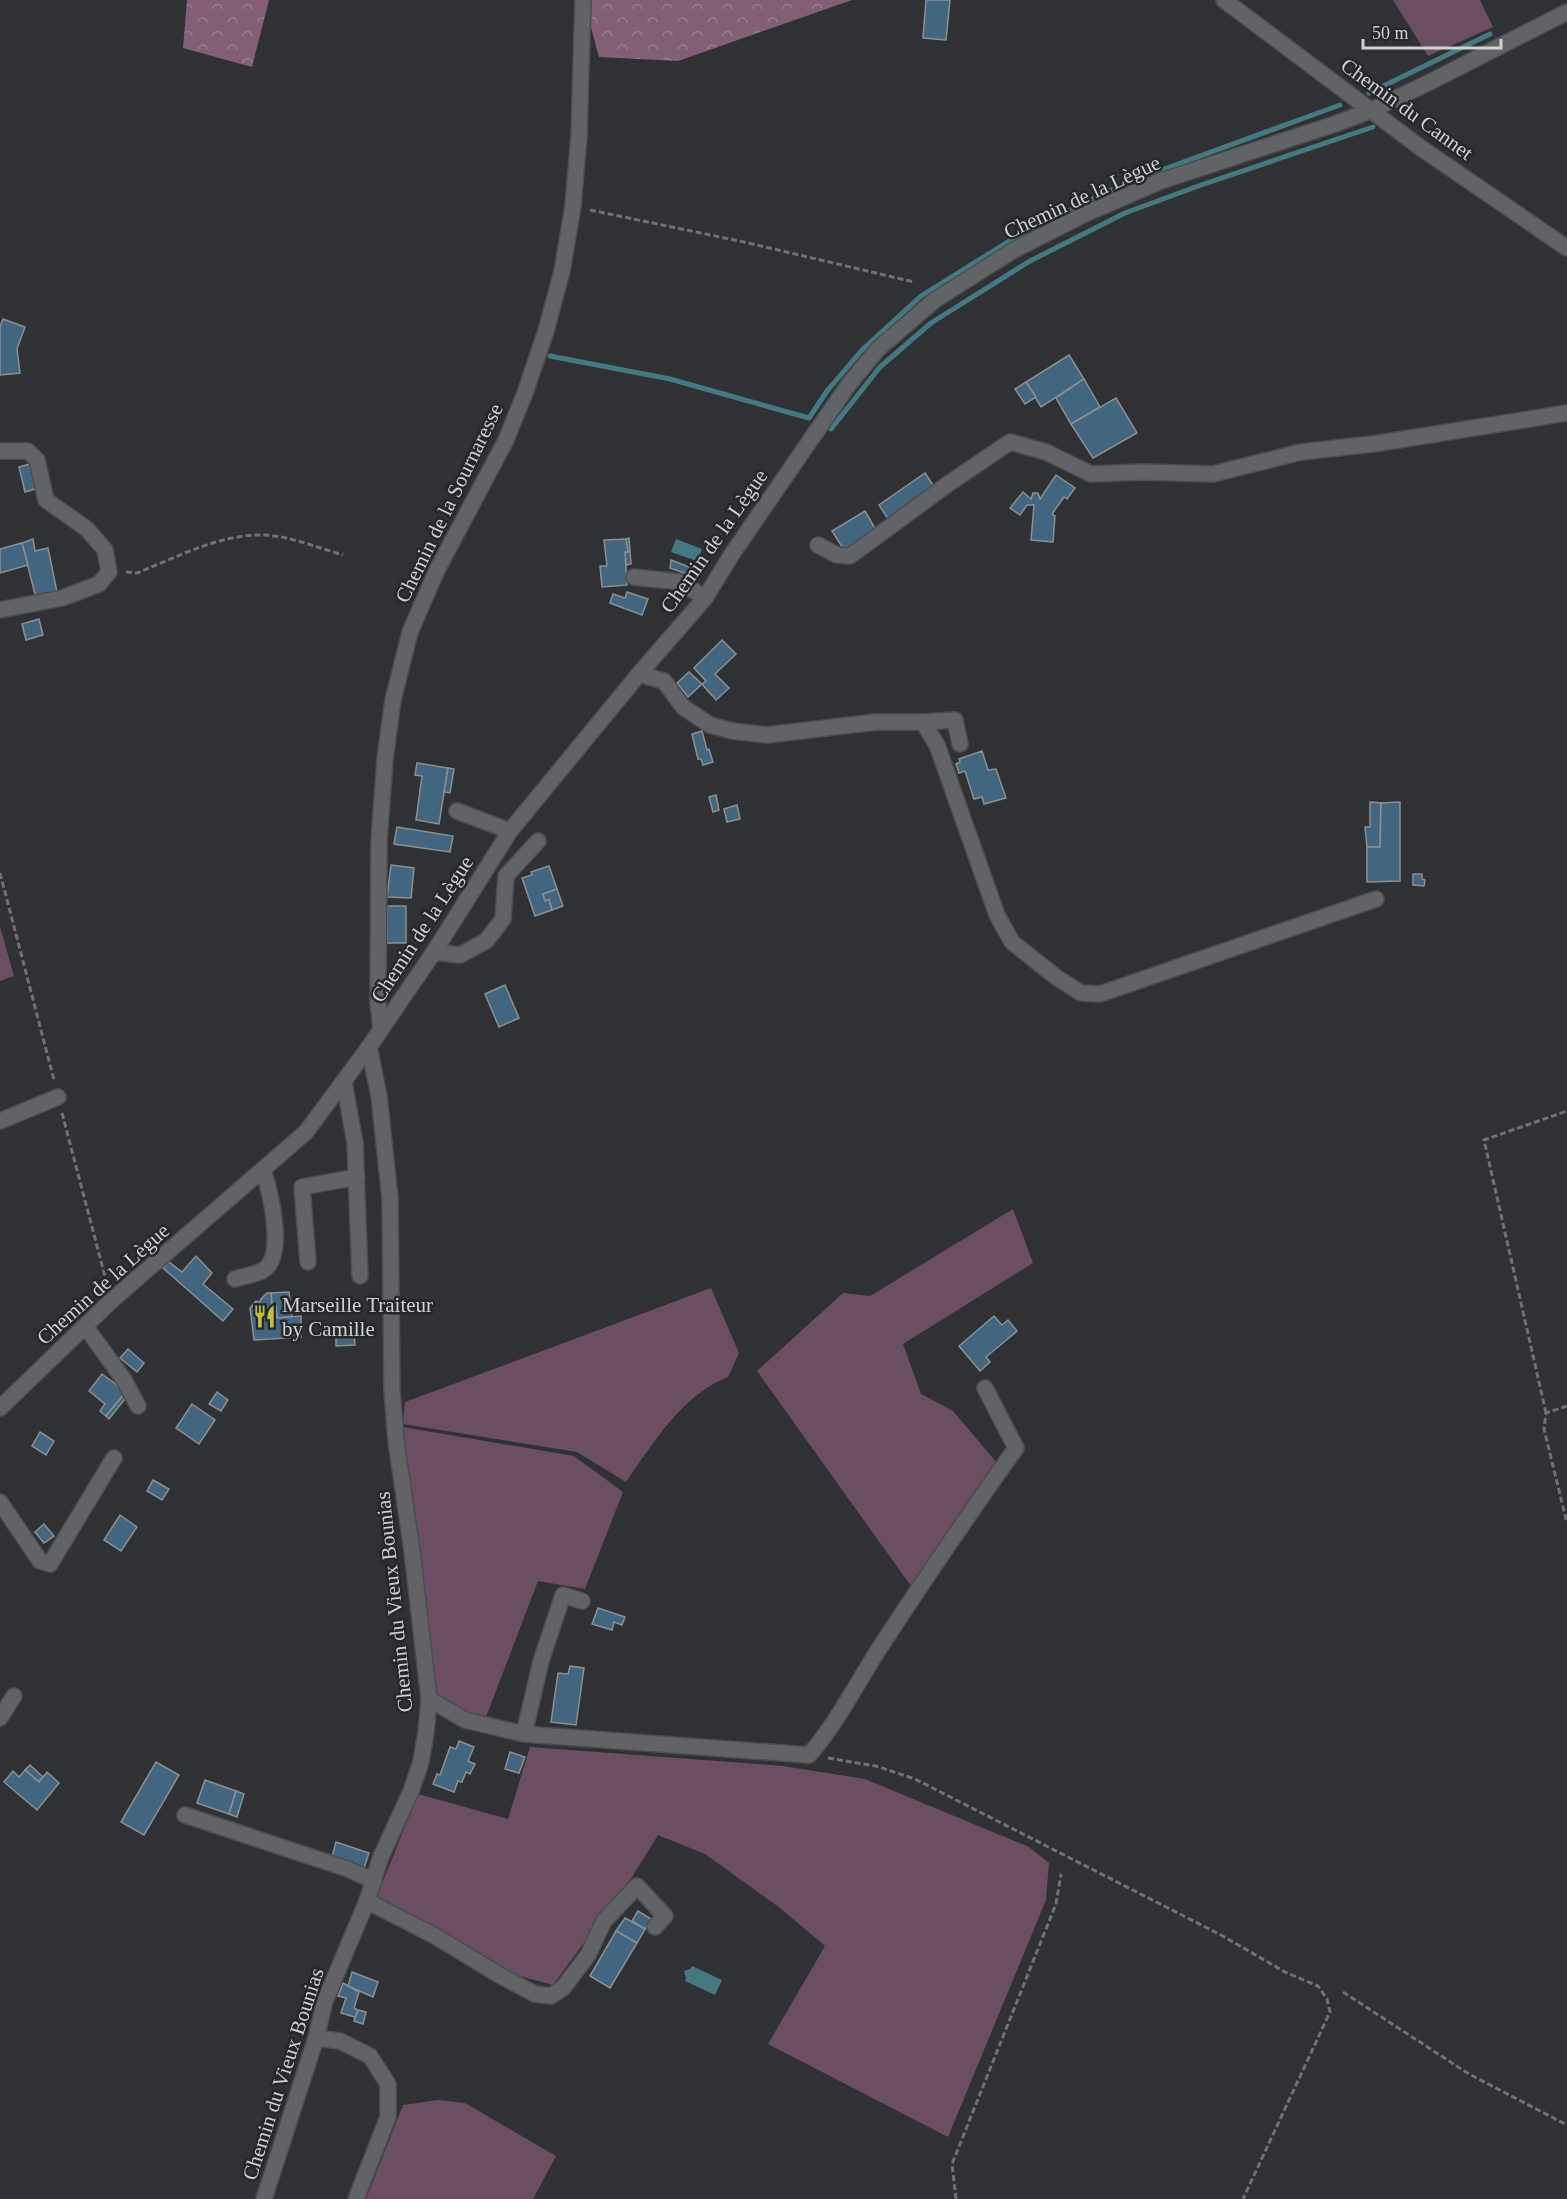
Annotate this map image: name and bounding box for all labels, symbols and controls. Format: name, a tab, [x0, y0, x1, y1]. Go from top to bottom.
scale bar	[1363, 12, 1501, 50]
text: 50 m	[1372, 23, 1409, 43]
street label: Chemin du Cannet	[1336, 53, 1478, 165]
street label: Chemin de la Lègue	[1000, 150, 1164, 244]
street label: Chemin de la Sournaresse	[390, 399, 508, 607]
street label: Chemin de la Lègue	[656, 465, 772, 617]
street label: Chemin de la Lègue	[366, 851, 478, 1007]
street label: Chemin de la Lègue	[32, 1218, 174, 1350]
place label: Marseille Traiteur by Camille	[282, 1293, 433, 1341]
restaurant icon: Marseille Traiteur by Camille	[251, 1304, 277, 1330]
street label: Chemin du Vieux Bounias	[370, 1490, 418, 1714]
street label: Chemin du Vieux Bounias	[237, 1965, 329, 2183]

